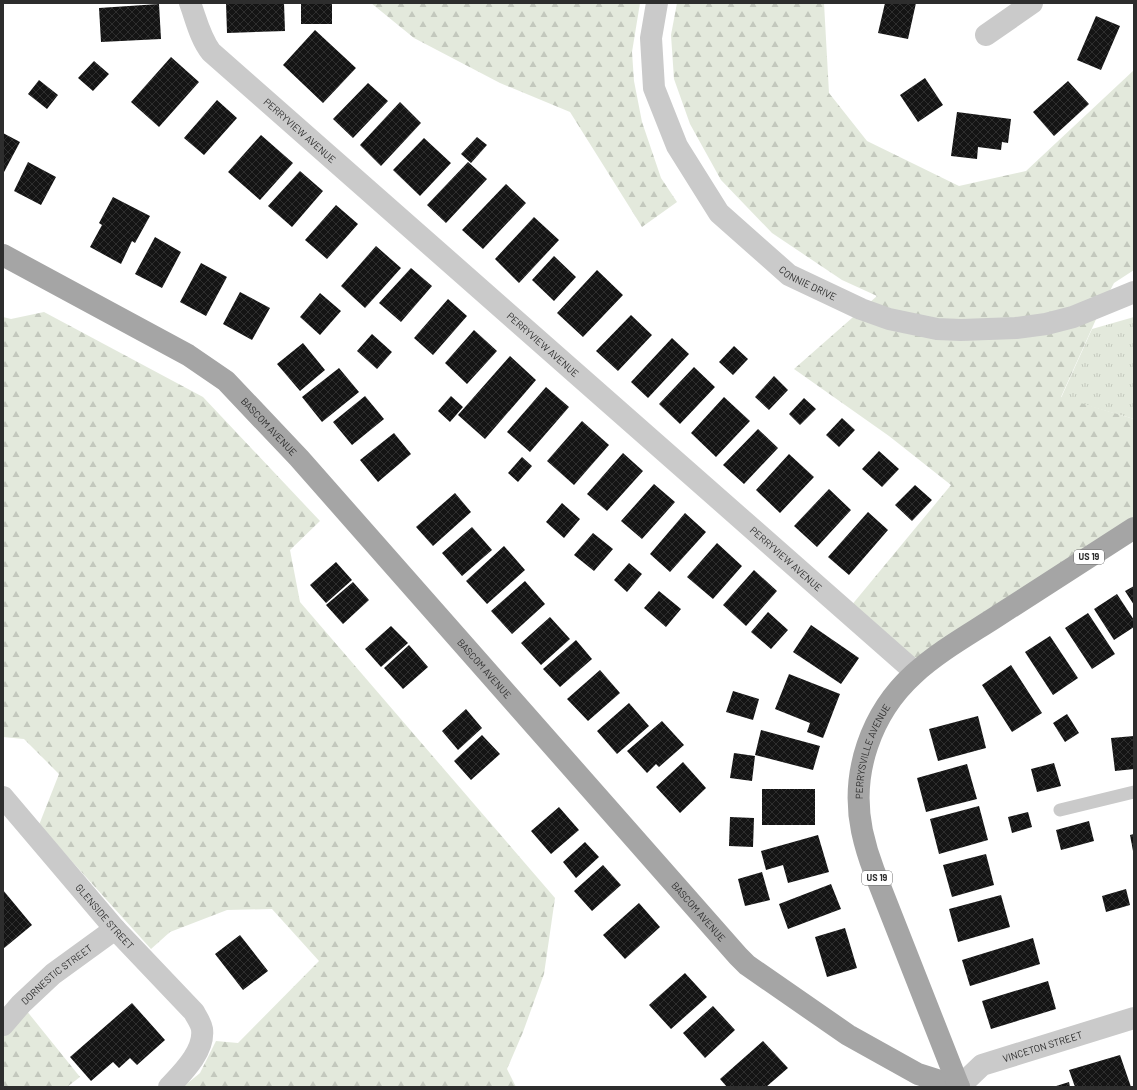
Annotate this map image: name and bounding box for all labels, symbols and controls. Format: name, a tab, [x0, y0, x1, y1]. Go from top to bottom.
street label: PERRYVIEW AVENUE	[261, 95, 338, 165]
street label: CONNIE DRIVE	[777, 263, 839, 303]
street label: PERRYVIEW AVENUE	[505, 310, 582, 379]
street label: BASCOM AVENUE	[239, 395, 300, 458]
street label: PERRYVIEW AVENUE	[748, 524, 825, 593]
road number: US 19	[1074, 550, 1104, 564]
street label: BASCOM AVENUE	[455, 636, 514, 701]
street label: PERRYSVILLE AVENUE	[853, 702, 892, 799]
road number: US 19	[862, 871, 892, 885]
street label: BASCOM AVENUE	[669, 879, 728, 944]
street label: GLENSIDE STREET	[73, 881, 137, 952]
street label: DORNESTIC STREET	[18, 942, 95, 1007]
street label: VINCETON STREET	[1001, 1028, 1084, 1064]

